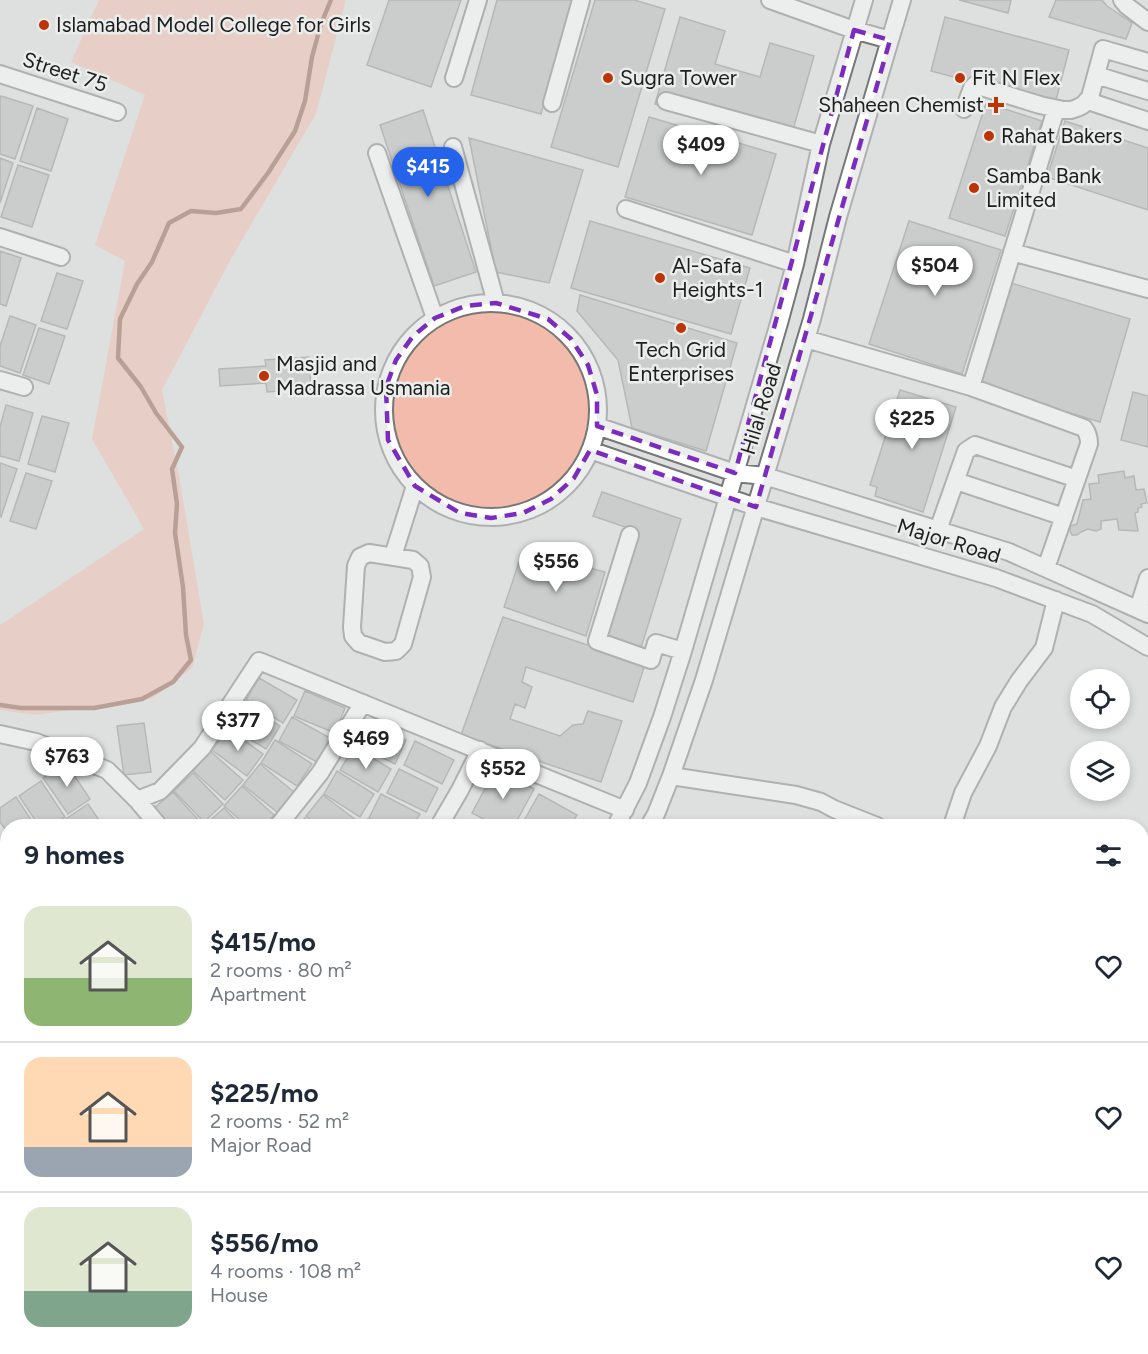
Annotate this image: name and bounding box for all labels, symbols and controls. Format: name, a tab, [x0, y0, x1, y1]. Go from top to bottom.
place label: Islamabad Model College for Girls	[56, 12, 371, 37]
marker: Islamabad Model College for Girls	[37, 18, 51, 32]
street label: Street 75	[20, 46, 111, 97]
place label: Sugra Tower	[620, 65, 737, 90]
place label: Fit N Flex	[972, 65, 1060, 90]
marker: Sugra Tower	[601, 71, 615, 85]
marker: Fit N Flex	[953, 71, 967, 85]
place label: Shaheen Chemist	[818, 92, 984, 117]
marker: Shaheen Chemist	[989, 98, 1003, 112]
place label: Rahat Bakers	[1001, 123, 1122, 148]
pin: $409	[665, 125, 737, 176]
marker: Rahat Bakers	[982, 129, 996, 143]
text: $409	[677, 132, 725, 156]
pin: $415	[392, 147, 464, 198]
text: $415	[406, 154, 450, 178]
place label: Samba Bank Limited	[986, 163, 1102, 212]
marker: Samba Bank Limited	[967, 181, 981, 195]
pin: $504	[899, 246, 971, 297]
place label: Al-Safa Heights-1	[672, 253, 763, 302]
text: $504	[911, 253, 959, 277]
marker: Al-Safa Heights-1	[653, 271, 667, 285]
marker: Tech Grid Enterprises	[674, 321, 688, 335]
place label: Tech Grid Enterprises	[628, 337, 734, 386]
place label: Masjid and Madrassa Usmania	[276, 351, 451, 400]
street label: Hilal Road	[735, 360, 786, 458]
marker: Masjid and Madrassa Usmania	[257, 369, 271, 383]
pin: $225	[876, 399, 948, 450]
text: $225	[889, 406, 935, 430]
street label: Major Road	[894, 513, 1004, 568]
pin: $556	[520, 542, 592, 593]
text: $556	[533, 549, 579, 573]
map controls	[1070, 669, 1130, 801]
button: locate	[1070, 669, 1130, 729]
pin: $377	[202, 701, 274, 752]
text: $377	[216, 708, 260, 732]
pin: $469	[330, 719, 402, 770]
text: $469	[343, 726, 389, 750]
pin: $763	[31, 737, 103, 788]
button: layers	[1070, 741, 1130, 801]
text: $763	[45, 744, 89, 768]
pin: $552	[467, 749, 539, 800]
text: $552	[480, 756, 526, 780]
text: 9 homes	[24, 839, 124, 871]
icon: filters	[1092, 839, 1125, 872]
text: $415/mo	[210, 926, 316, 958]
icon: home	[72, 930, 144, 1002]
icon: heart	[1092, 950, 1125, 983]
text: 2 rooms · 80 m²	[210, 958, 352, 982]
text: Apartment	[210, 982, 307, 1006]
text: $225/mo	[210, 1077, 319, 1109]
icon: home	[72, 1081, 144, 1153]
icon: heart	[1092, 1101, 1125, 1134]
text: 2 rooms · 52 m²	[210, 1109, 349, 1133]
text: Major Road	[210, 1133, 312, 1157]
text: $556/mo	[210, 1227, 319, 1259]
icon: home	[72, 1231, 144, 1303]
icon: heart	[1092, 1251, 1125, 1284]
text: 4 rooms · 108 m²	[210, 1259, 361, 1283]
text: House	[210, 1283, 268, 1307]

